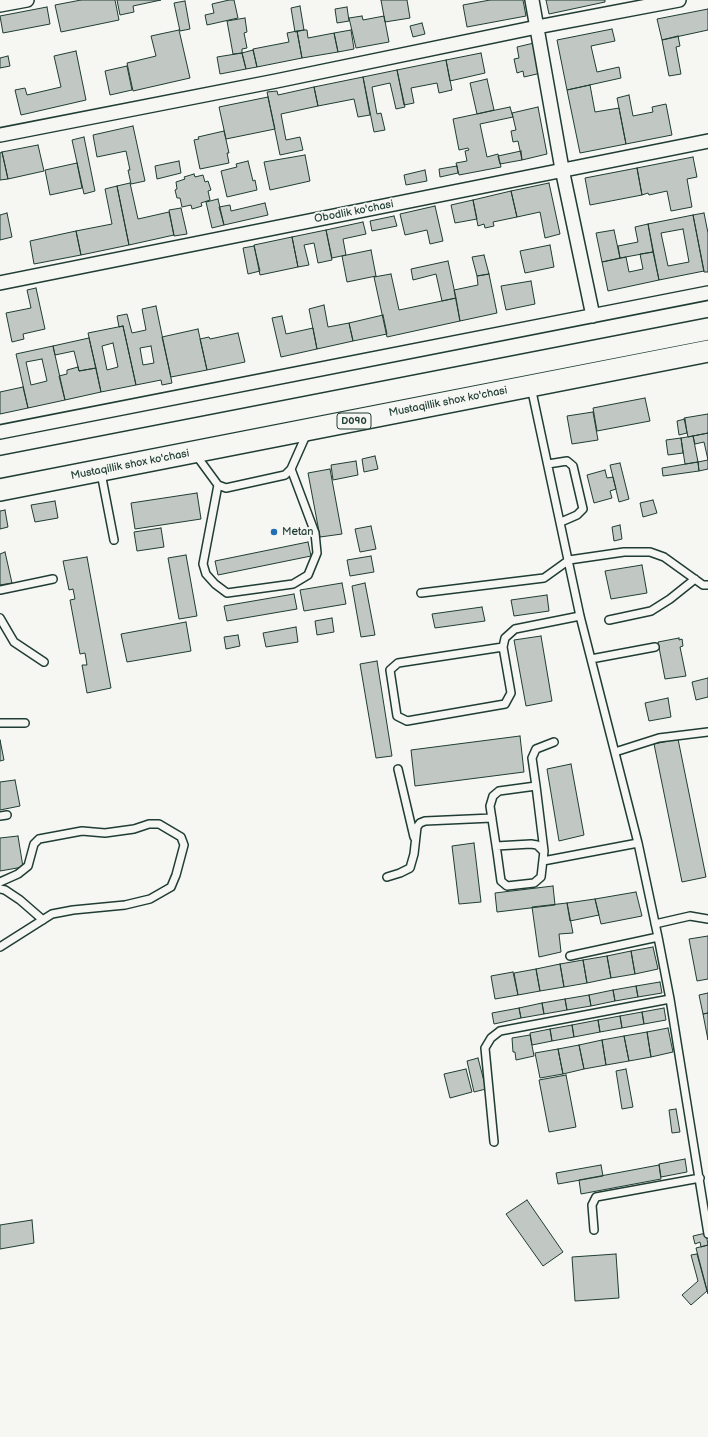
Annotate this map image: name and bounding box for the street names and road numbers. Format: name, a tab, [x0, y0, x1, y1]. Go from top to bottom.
street label: Obodlik ko'chasi	[313, 198, 395, 226]
street label: Mustaqillik shox ko'chasi	[388, 384, 508, 420]
road number: D090	[337, 413, 371, 429]
street label: Mustaqillik shox ko'chasi	[70, 447, 190, 483]

